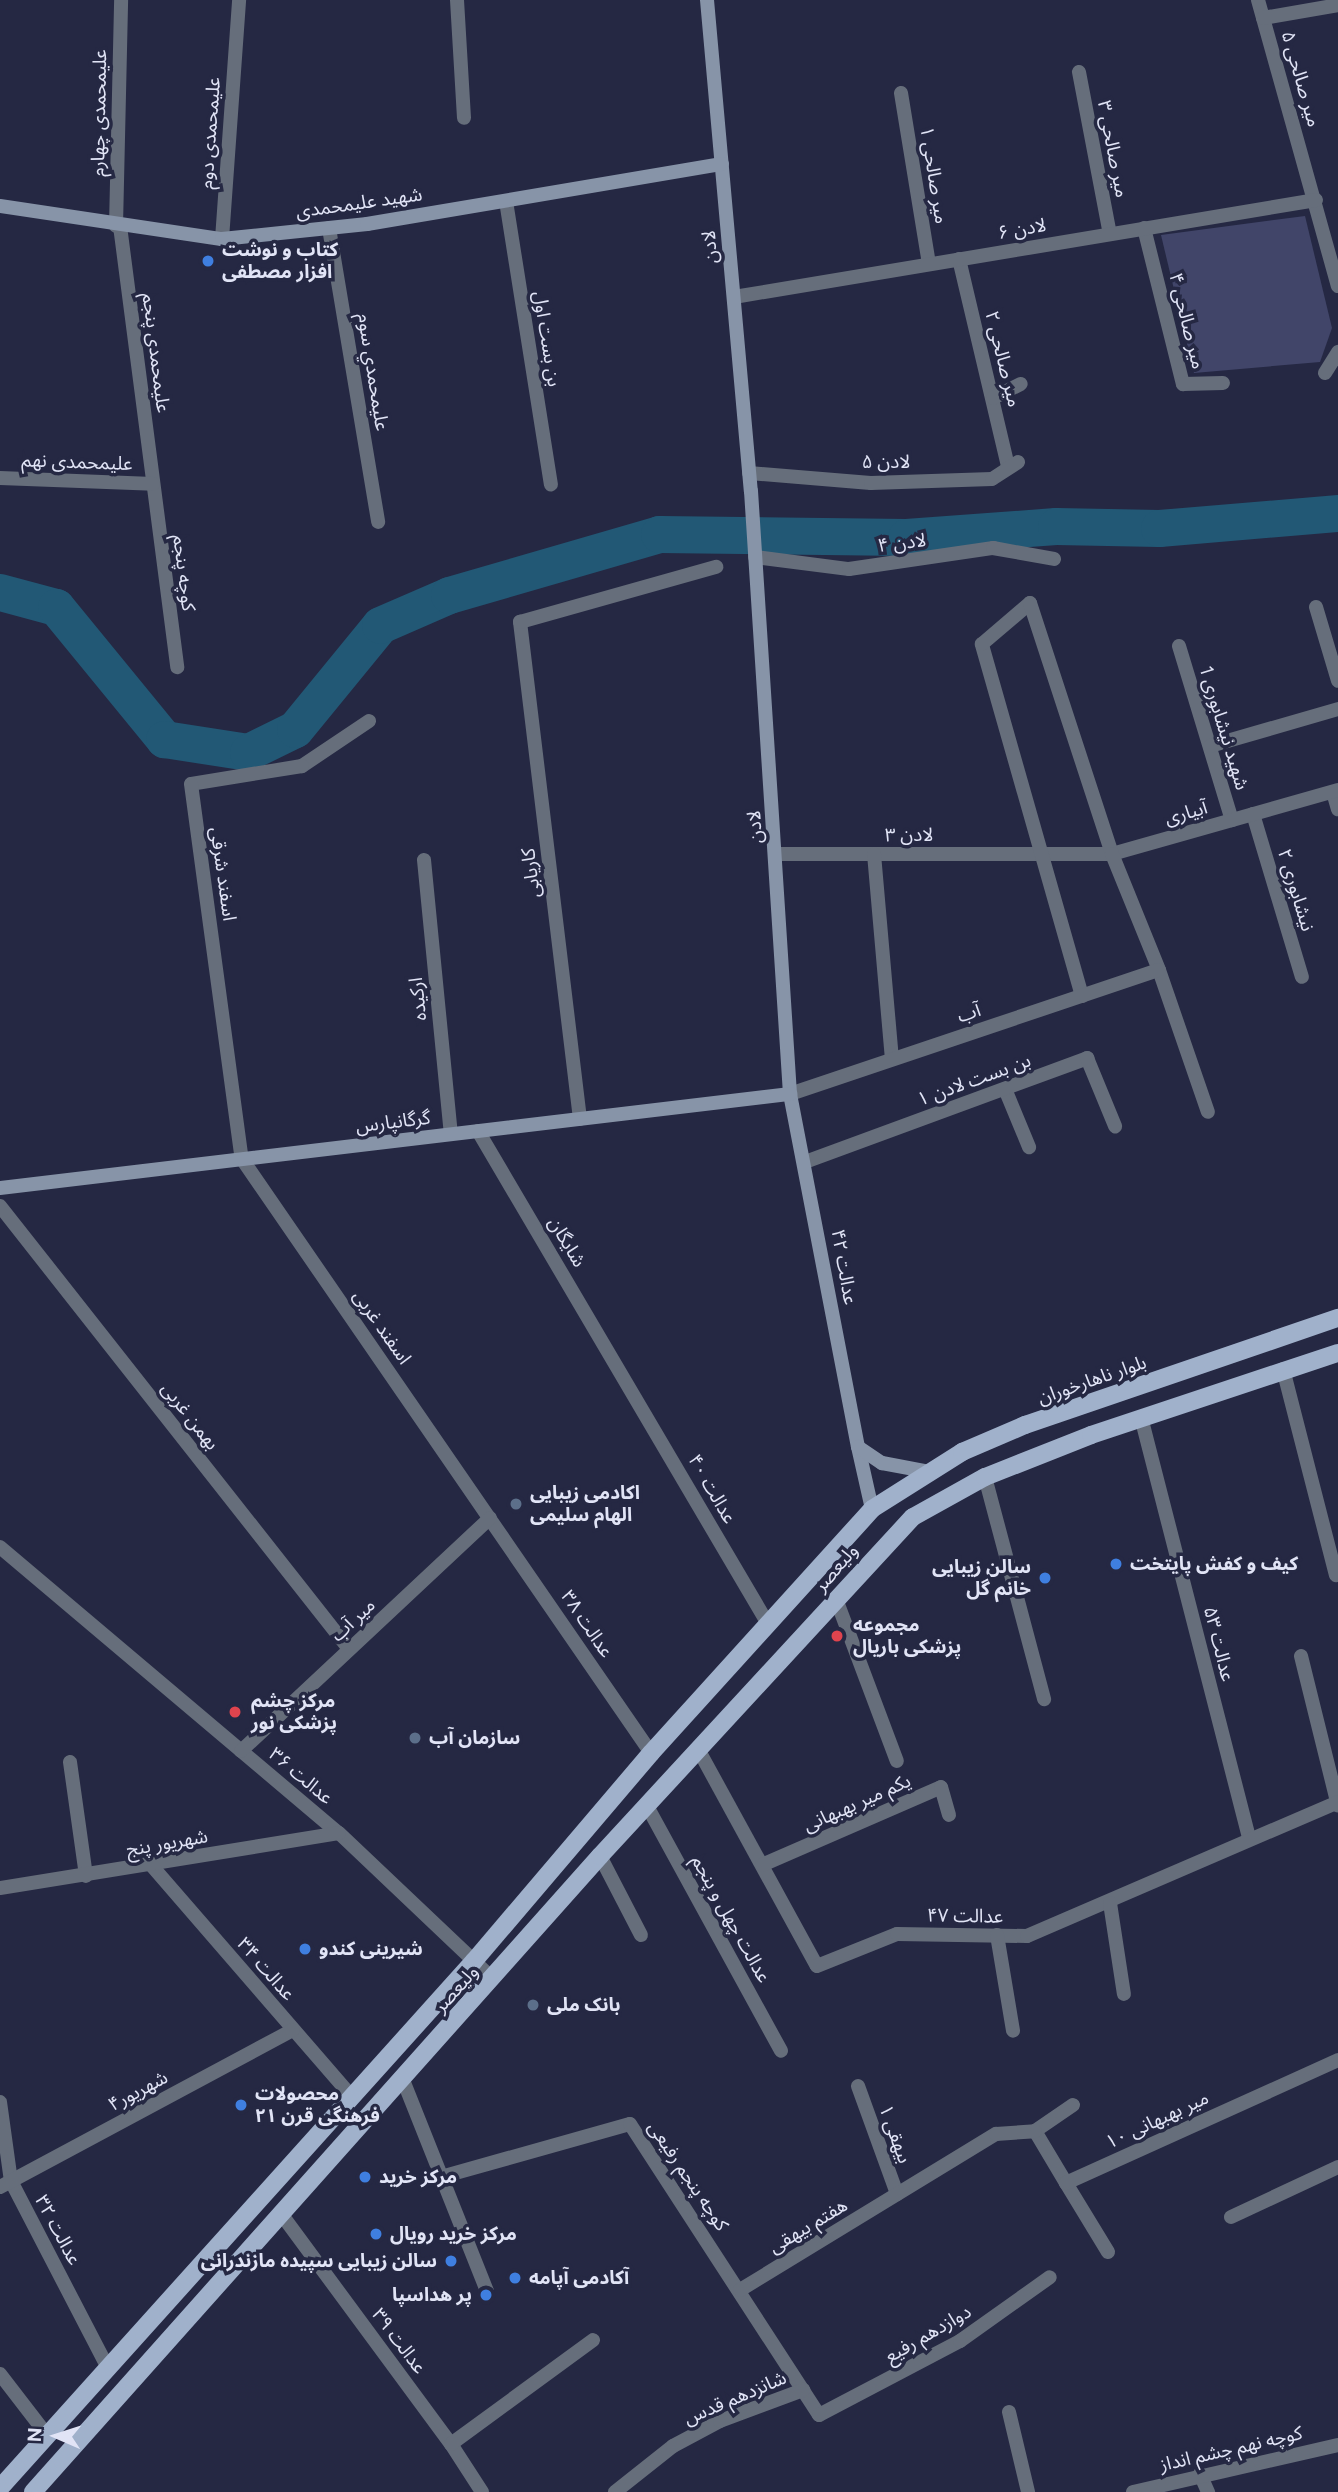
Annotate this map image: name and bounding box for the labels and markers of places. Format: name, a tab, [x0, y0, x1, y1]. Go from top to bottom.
place label: کتاب و نوشت افزار مصطفی	[222, 239, 338, 283]
marker: کتاب و نوشت افزار مصطفی	[200, 253, 216, 269]
place label: اکادمی زیبایی الهام سلیمی	[530, 1482, 640, 1526]
marker: اکادمی زیبایی الهام سلیمی	[508, 1496, 524, 1512]
place label: کیف و کفش پایتخت	[1130, 1553, 1298, 1575]
place label: سالن زیبایی خانم گل	[932, 1556, 1031, 1600]
marker: کیف و کفش پایتخت	[1108, 1556, 1124, 1572]
marker: سالن زیبایی خانم گل	[1037, 1570, 1053, 1586]
place label: مجموعه پزشکی باریال	[853, 1614, 961, 1658]
marker: مجموعه پزشکی باریال	[827, 1626, 847, 1646]
place label: مرکز چشم پزشکی نور	[251, 1690, 337, 1734]
marker: مرکز چشم پزشکی نور	[225, 1702, 245, 1722]
place label: سازمان آب	[429, 1727, 520, 1749]
marker: سازمان آب	[407, 1730, 423, 1746]
place label: شیرینی کندو	[319, 1938, 423, 1960]
marker: شیرینی کندو	[297, 1941, 313, 1957]
place label: بانک ملی	[547, 1994, 620, 2016]
marker: بانک ملی	[525, 1997, 541, 2013]
place label: محصولات فرهنگی قرن ۲۱	[255, 2083, 380, 2127]
marker: محصولات فرهنگی قرن ۲۱	[233, 2097, 249, 2113]
place label: مرکز خرید	[379, 2166, 457, 2188]
marker: مرکز خرید	[357, 2169, 373, 2185]
place label: مرکز خرید رویال	[390, 2223, 517, 2245]
marker: مرکز خرید رویال	[368, 2226, 384, 2242]
place label: سالن زیبایی سپیده مازندرانی	[201, 2250, 437, 2272]
marker: سالن زیبایی سپیده مازندرانی	[443, 2253, 459, 2269]
place label: آکادمی آپامه	[529, 2267, 629, 2289]
marker: آکادمی آپامه	[507, 2270, 523, 2286]
place label: پر هداسپا	[392, 2284, 472, 2306]
marker: پر هداسپا	[478, 2287, 494, 2303]

